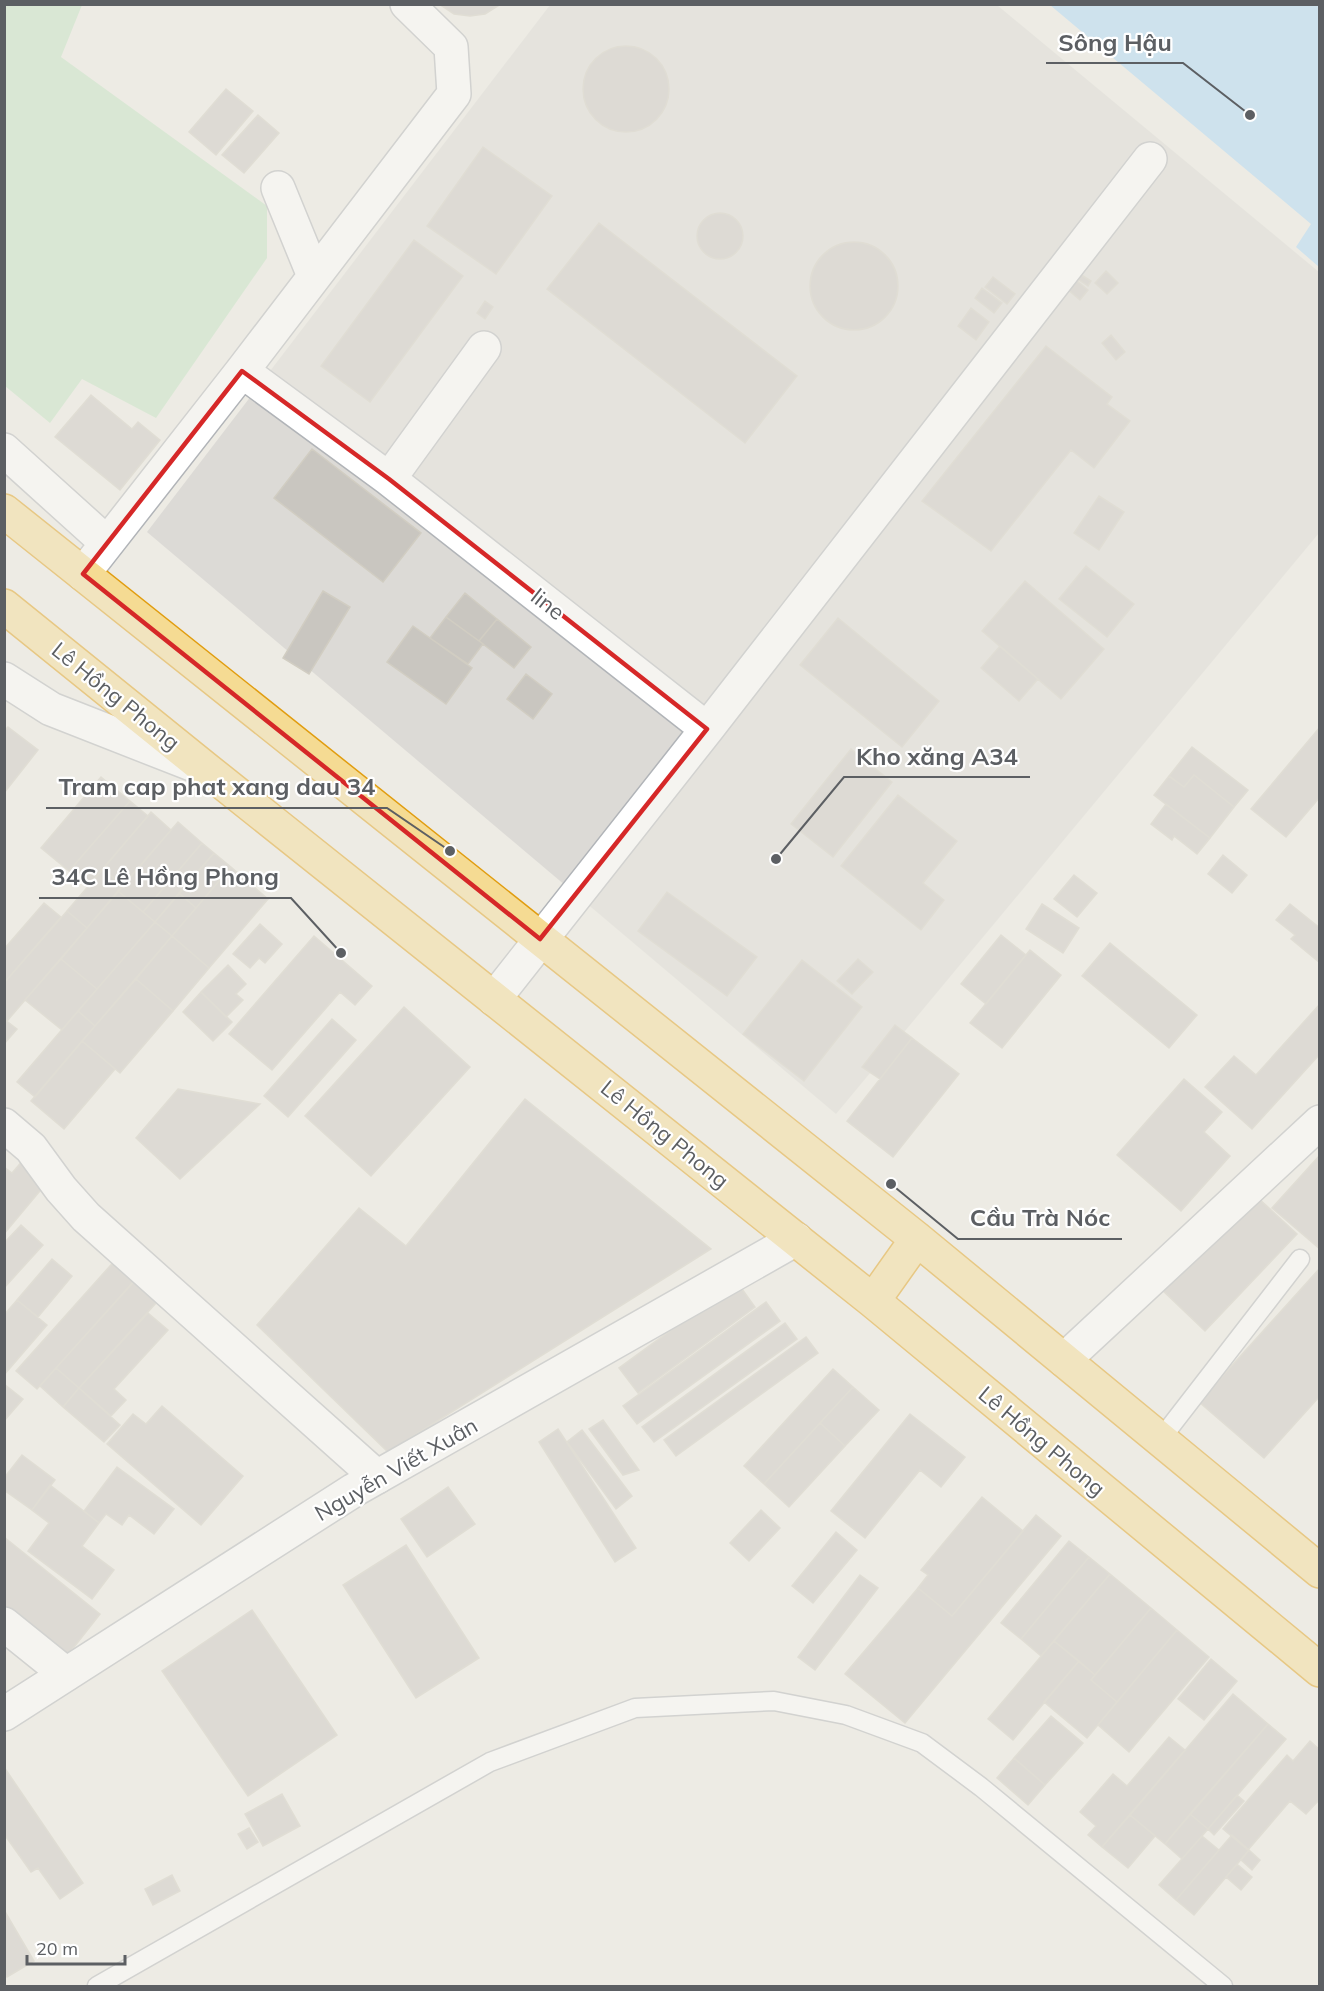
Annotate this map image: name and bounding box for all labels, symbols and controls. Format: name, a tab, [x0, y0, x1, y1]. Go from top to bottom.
callout: Sông Hậu	[1046, 21, 1183, 63]
text: Sông Hậu	[1058, 27, 1172, 57]
street label: line	[525, 582, 571, 626]
street label: Lê Hồng Phong	[46, 636, 186, 756]
callout: Kho xăng A34	[844, 735, 1030, 777]
text: Kho xăng A34	[856, 741, 1018, 771]
callout: Tram cap phat xang dau 34	[46, 766, 387, 808]
text: Tram cap phat xang dau 34	[59, 771, 376, 801]
callout: 34C Lê Hồng Phong	[39, 856, 291, 898]
text: 34C Lê Hồng Phong	[51, 861, 279, 891]
street label: Lê Hồng Phong	[595, 1074, 735, 1194]
callout: Cầu Trà Nóc	[958, 1197, 1122, 1239]
text: Cầu Trà Nóc	[970, 1202, 1110, 1232]
street label: Lê Hồng Phong	[973, 1380, 1111, 1502]
street label: Nguyễn Viết Xuân	[309, 1411, 483, 1527]
scale bar	[27, 1928, 124, 1966]
text: 20 m	[36, 1937, 78, 1960]

